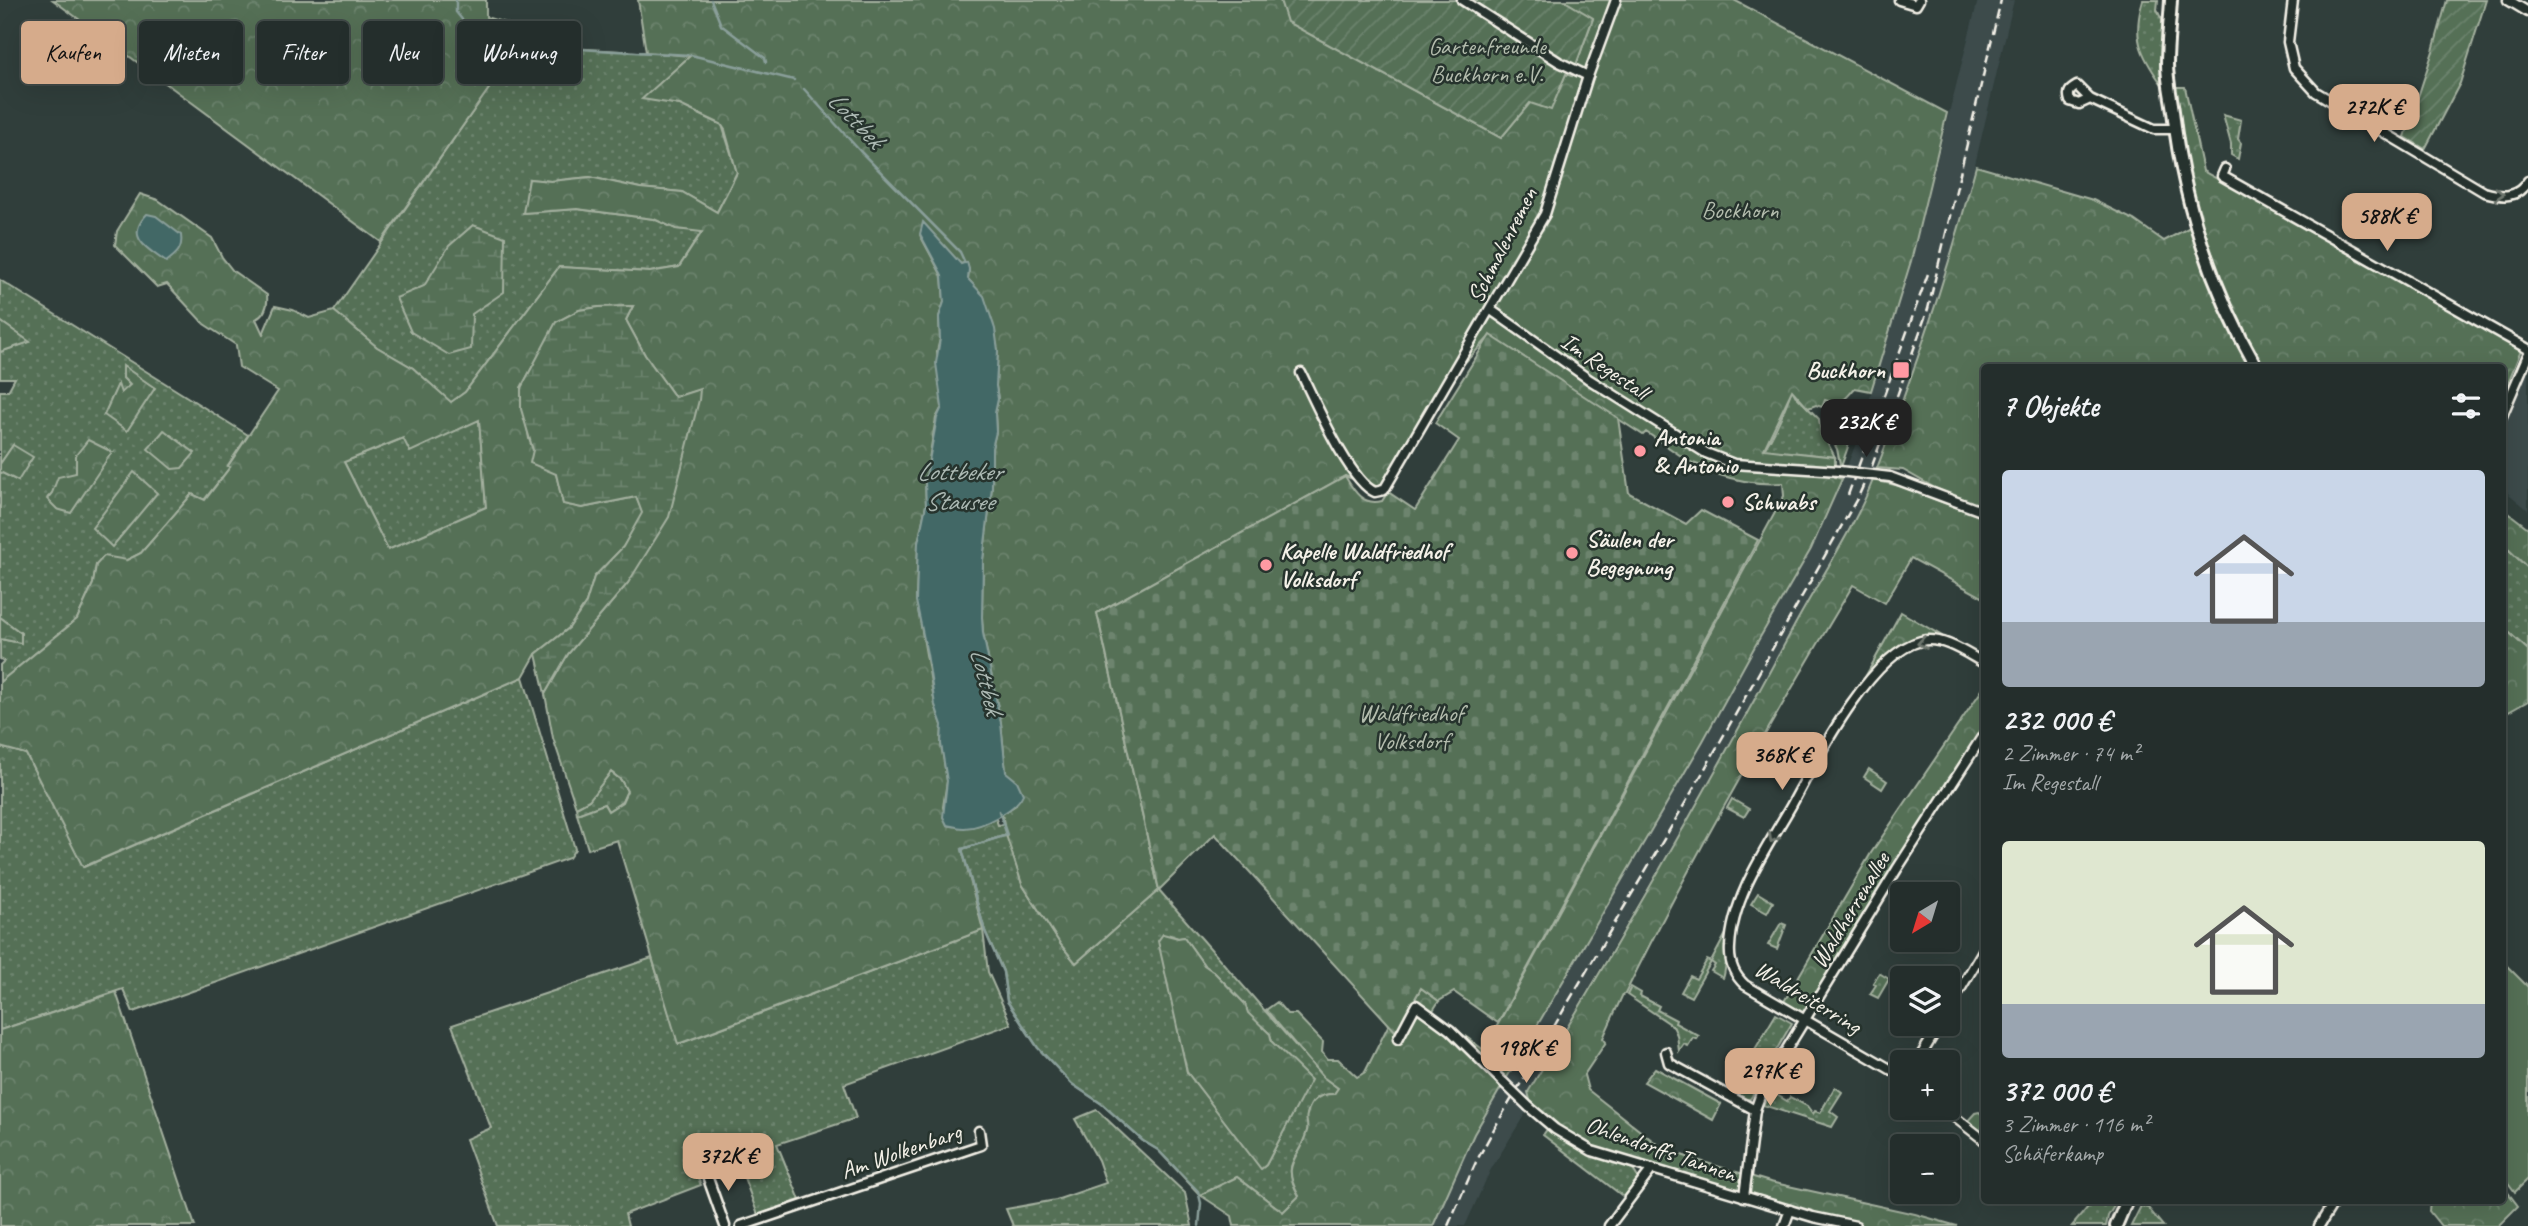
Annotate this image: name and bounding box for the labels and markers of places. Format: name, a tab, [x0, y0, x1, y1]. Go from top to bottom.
pin: 272K €	[2317, 85, 2431, 144]
pin: 588K €	[2330, 194, 2444, 253]
place label: Buckhorn	[1806, 355, 1886, 385]
marker: Buckhorn	[1891, 360, 1911, 380]
pin: 232K €	[1809, 400, 1923, 459]
place label: Antonia & Antonio	[1654, 422, 1740, 480]
marker: Antonia & Antonio	[1632, 443, 1648, 459]
place label: Schwabs	[1742, 487, 1818, 517]
marker: Schwabs	[1720, 494, 1736, 510]
place label: Säulen der Begegnung	[1586, 524, 1675, 582]
place label: Kapelle Waldfriedhof Volksdorf	[1280, 536, 1454, 594]
marker: Säulen der Begegnung	[1564, 545, 1580, 561]
marker: Kapelle Waldfriedhof Volksdorf	[1258, 557, 1274, 573]
pin: 368K €	[1725, 732, 1839, 792]
pin: 198K €	[1469, 1026, 1583, 1085]
pin: 297K €	[1713, 1048, 1827, 1108]
pin: 372K €	[671, 1134, 785, 1193]

